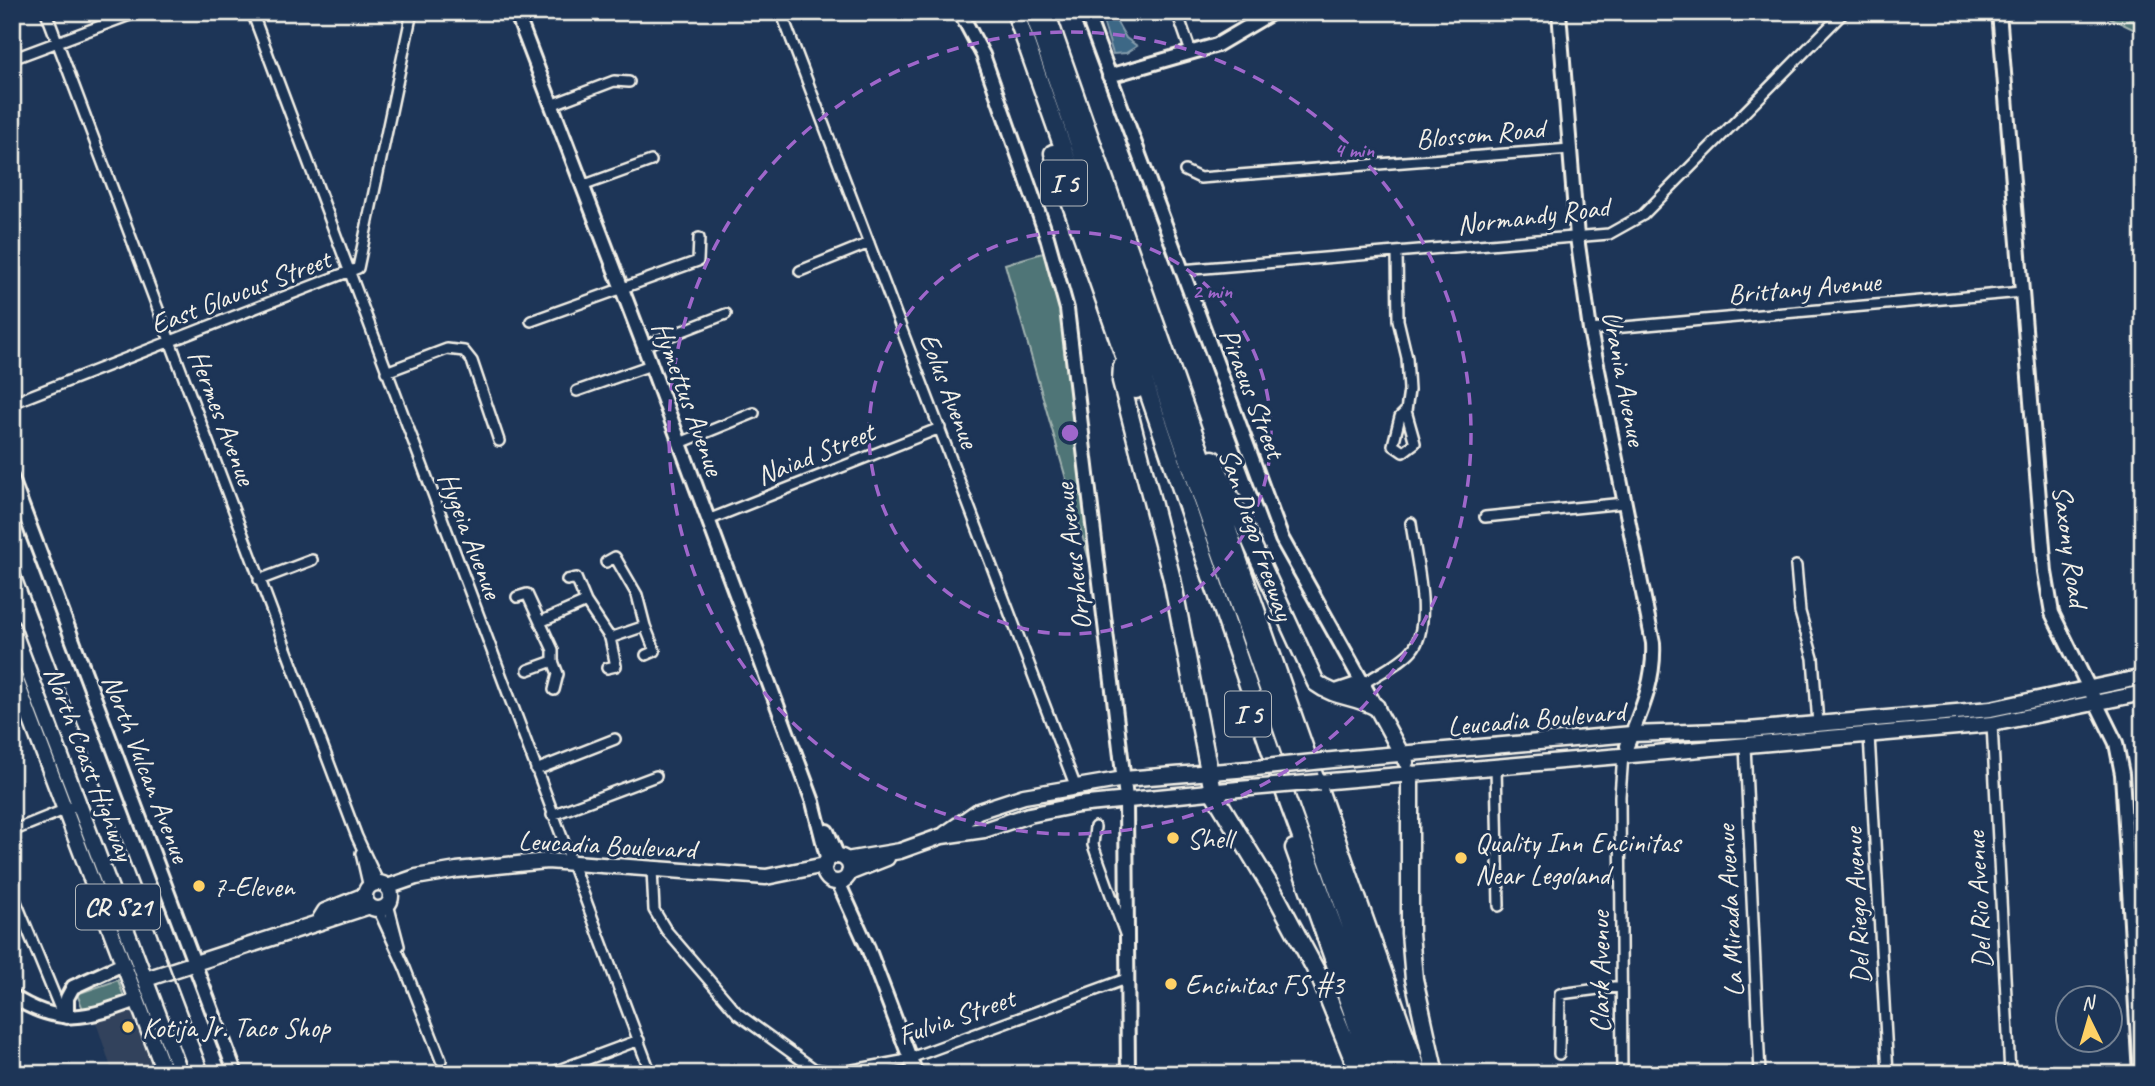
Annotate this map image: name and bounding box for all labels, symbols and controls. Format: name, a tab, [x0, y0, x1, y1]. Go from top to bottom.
street label: Blossom Road	[1414, 110, 1550, 157]
text: 4 min	[1334, 137, 1374, 163]
road number: I 5	[1041, 160, 1087, 206]
street label: Normandy Road	[1455, 188, 1615, 242]
street label: East Glaucus Street	[145, 240, 338, 342]
street label: Brittany Avenue	[1726, 263, 1884, 312]
text: 2 min	[1192, 278, 1232, 304]
street label: Urania Avenue	[1594, 308, 1655, 450]
street label: Hymettus Avenue	[645, 316, 733, 482]
street label: Piraeus Street	[1212, 323, 1294, 465]
street label: Eolus Avenue	[912, 328, 988, 454]
street label: Hermes Avenue	[181, 345, 265, 491]
street label: Naiad Street	[751, 413, 882, 493]
centre of rings	[1058, 421, 1082, 445]
street label: San Diego Freeway	[1211, 444, 1303, 627]
street label: Hygeia Avenue	[430, 467, 511, 605]
street label: Orpheus Avenue	[1046, 480, 1099, 632]
street label: Saxony Road	[2045, 483, 2097, 613]
street label: North Coast Highway	[36, 661, 144, 867]
street label: North Vulcan Avenue	[95, 669, 199, 869]
road number: I 5	[1225, 692, 1271, 736]
street label: Leucadia Boulevard	[1446, 693, 1630, 744]
place label: Shell	[1187, 821, 1238, 856]
street label: Leucadia Boulevard	[517, 822, 701, 867]
street label: La Mirada Avenue	[1707, 822, 1751, 998]
place label: Quality Inn Encinitas Near Legoland	[1475, 825, 1683, 892]
street label: Del Riego Avenue	[1835, 825, 1878, 985]
street label: Del Rio Avenue	[1957, 828, 2000, 970]
marker: Shell	[1165, 830, 1181, 846]
marker: Quality Inn Encinitas Near Legoland	[1453, 850, 1469, 866]
place label: 7-Eleven	[213, 869, 296, 904]
marker: 7-Eleven	[191, 878, 207, 894]
road number: CR S21	[76, 885, 160, 930]
street label: Clark Avenue	[1582, 909, 1617, 1033]
place label: Encinitas FS #3	[1185, 967, 1346, 1002]
marker: Encinitas FS #3	[1163, 976, 1179, 992]
street label: Fulvia Street	[893, 979, 1022, 1053]
north arrow	[2054, 984, 2124, 1054]
text: N	[2081, 990, 2098, 1016]
place label: Kotija Jr. Taco Shop	[142, 1010, 332, 1045]
marker: Kotija Jr. Taco Shop	[120, 1019, 136, 1035]

